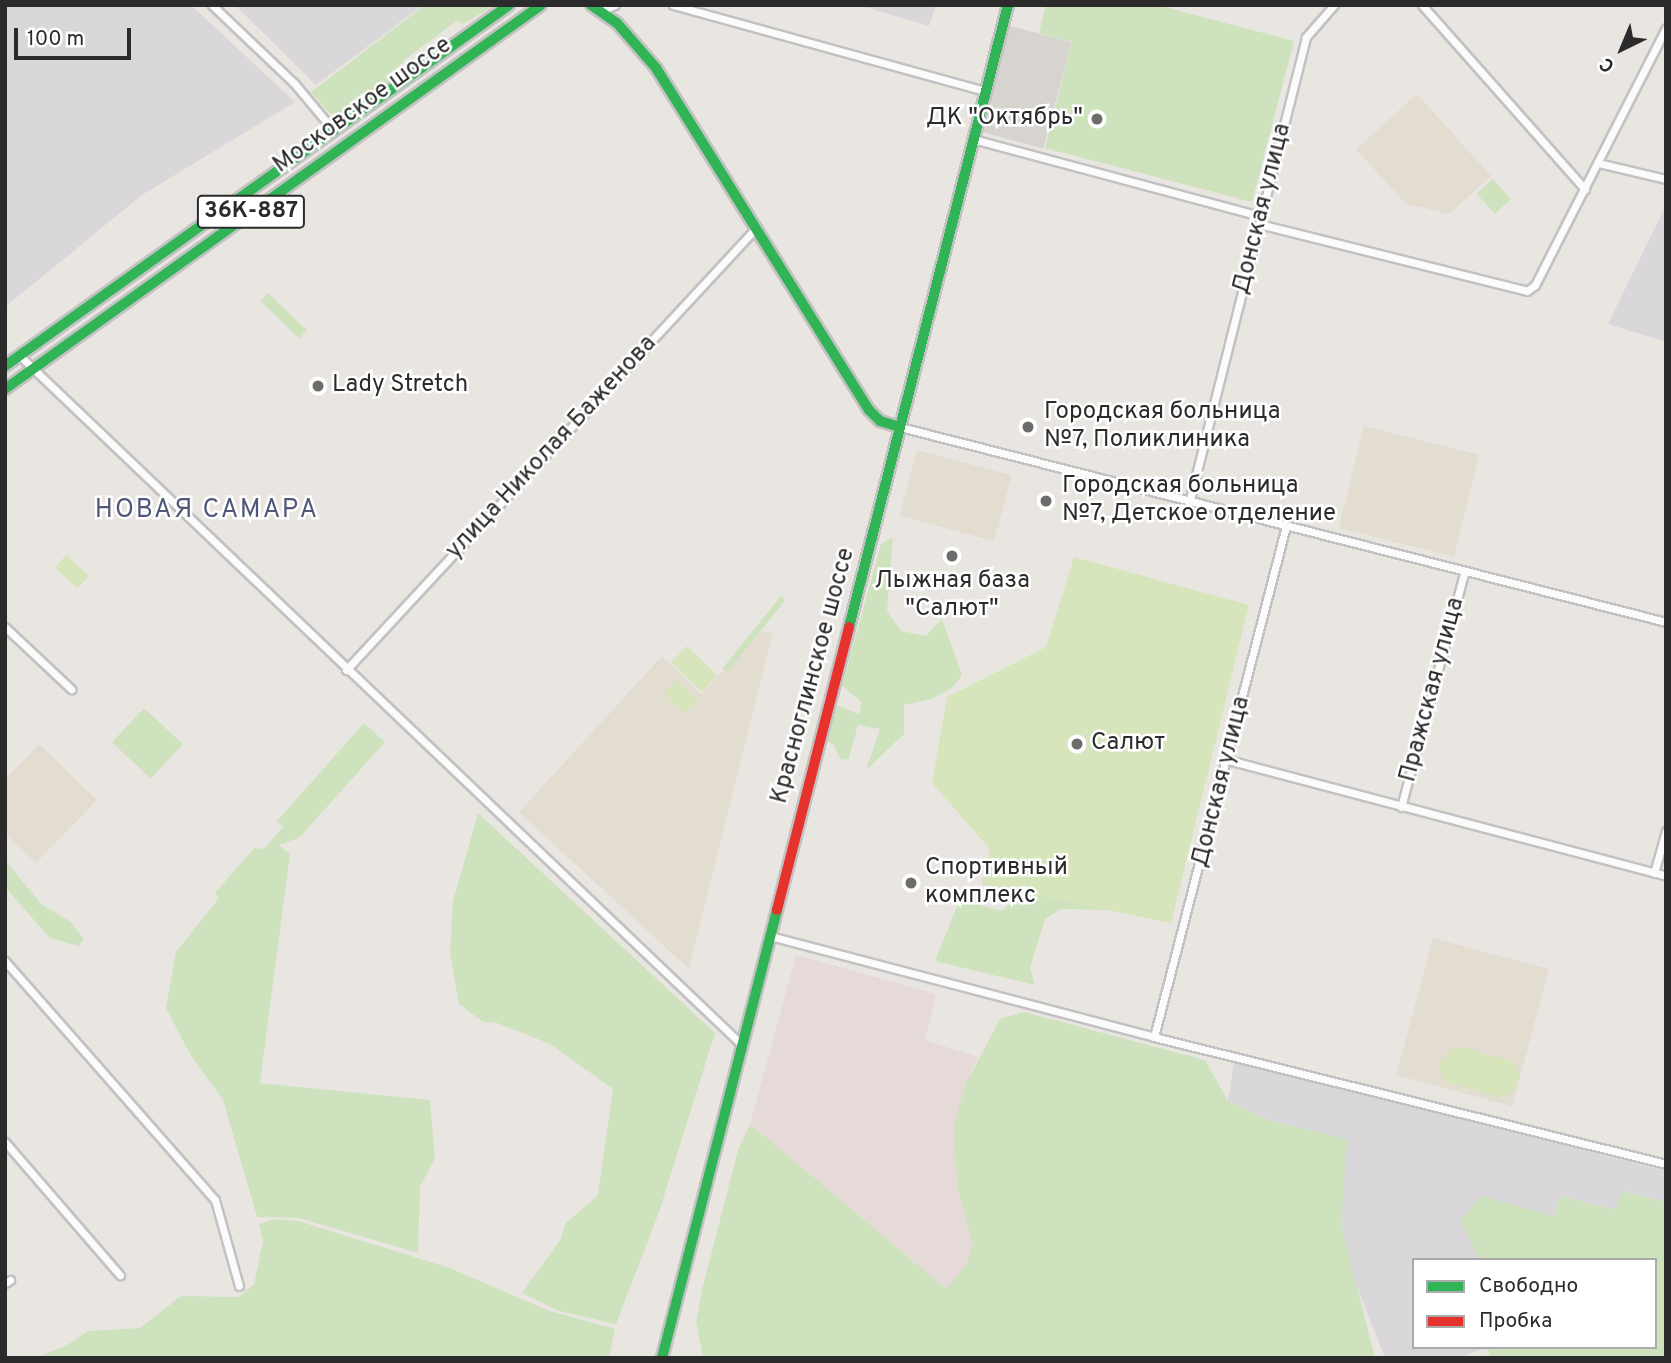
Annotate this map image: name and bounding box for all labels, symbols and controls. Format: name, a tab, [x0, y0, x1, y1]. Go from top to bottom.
scale bar	[18, 14, 135, 58]
north arrow	[1587, 14, 1657, 84]
text: 100 m	[27, 26, 84, 53]
street label: Московское шоссе	[268, 32, 458, 180]
text: С	[1595, 51, 1620, 77]
place label: ДК "Октябрь"	[926, 105, 1083, 133]
marker: ДК "Октябрь"	[1089, 111, 1105, 127]
street label: Донская улица	[1228, 121, 1298, 297]
road number: 36К-887	[197, 192, 305, 232]
street label: улица Николая Баженова	[441, 330, 663, 566]
place label: Lady Stretch	[332, 372, 468, 400]
marker: Lady Stretch	[310, 378, 326, 394]
place label: Городская больница №7, Поликлиника	[1044, 399, 1280, 455]
marker: Городская больница №7, Поликлиника	[1018, 417, 1038, 437]
place label: Городская больница №7, Детское отделение	[1062, 473, 1338, 529]
marker: Городская больница №7, Детское отделение	[1036, 491, 1056, 511]
district label: НОВАЯ САМАРА	[96, 495, 318, 527]
street label: Красноглинское шоссе	[766, 545, 862, 807]
marker: Лыжная база "Салют"	[944, 548, 960, 564]
place label: Лыжная база "Салют"	[874, 568, 1030, 624]
street label: Пражская улица	[1395, 595, 1471, 785]
street label: Донская улица	[1187, 694, 1257, 870]
place label: Салют	[1091, 730, 1165, 758]
marker: Салют	[1069, 736, 1085, 752]
place label: Спортивный комплекс	[925, 855, 1068, 911]
marker: Спортивный комплекс	[903, 875, 919, 891]
legend	[1412, 1258, 1657, 1349]
text: Свободно	[1479, 1273, 1578, 1300]
text: Пробка	[1479, 1308, 1552, 1335]

